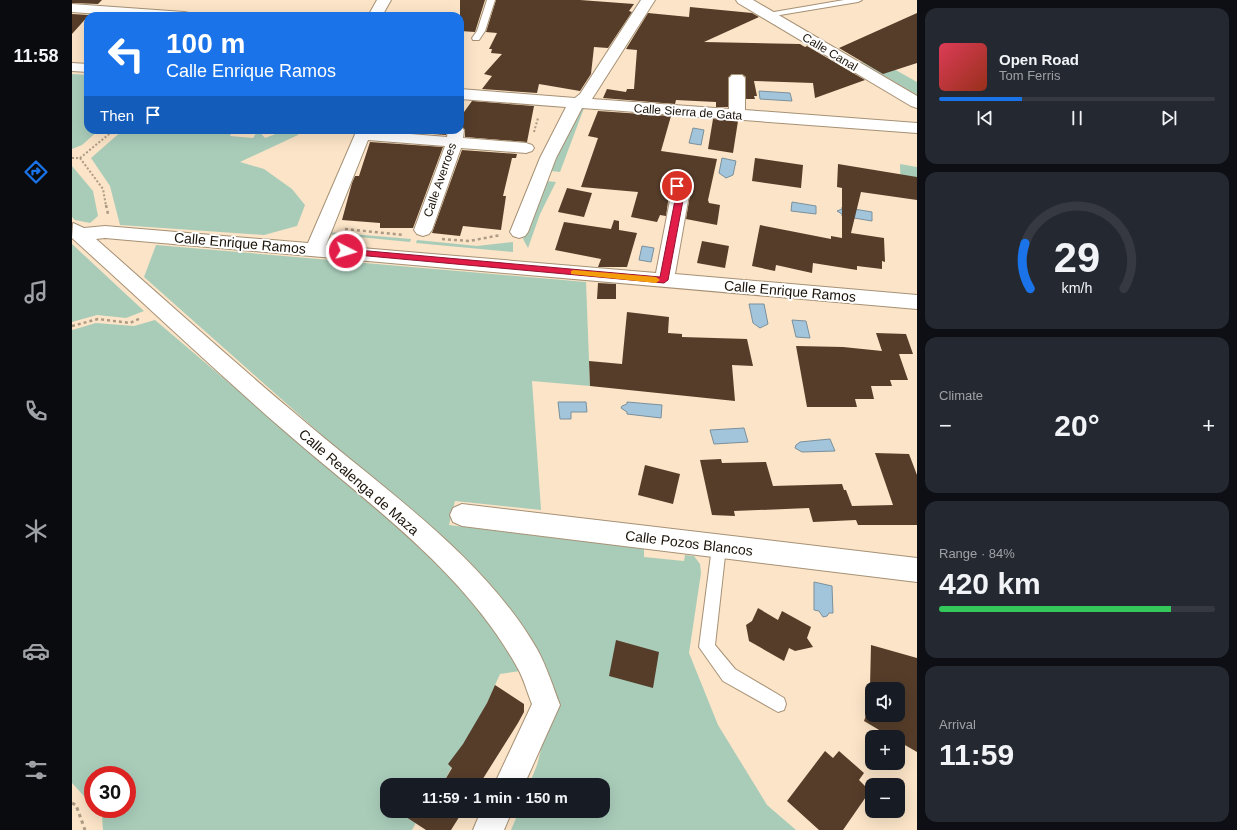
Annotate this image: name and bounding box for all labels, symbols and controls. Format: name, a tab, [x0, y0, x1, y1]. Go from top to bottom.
icon: left	[100, 28, 152, 80]
text: 100 m	[166, 28, 245, 59]
street label: Calle Canal	[800, 30, 860, 74]
text: 11:58	[13, 46, 59, 66]
text: Open Road	[999, 51, 1079, 68]
text: Calle Enrique Ramos	[166, 61, 336, 81]
text: Tom Ferris	[999, 68, 1060, 83]
street label: Calle Sierra de Gata	[633, 101, 743, 123]
icon: arrive	[142, 104, 164, 126]
text: Then	[100, 107, 134, 124]
icon: previous	[974, 107, 996, 129]
icon: pause	[1066, 107, 1088, 129]
icon: next	[1158, 107, 1180, 129]
street label: Calle Averroes	[421, 141, 459, 219]
icon: directions	[22, 158, 50, 186]
pin	[660, 169, 694, 203]
icon: arrive	[666, 175, 688, 197]
street label: Calle Enrique Ramos	[173, 229, 307, 257]
position arrow	[325, 230, 367, 272]
text: 29	[1054, 233, 1100, 280]
street label: Calle Enrique Ramos	[723, 277, 857, 305]
icon: music	[22, 278, 50, 306]
text: km/h	[1062, 279, 1093, 295]
text: Climate	[939, 388, 983, 403]
icon: phone	[22, 397, 50, 425]
text: 20°	[1054, 409, 1100, 442]
text: −	[939, 413, 952, 438]
text: +	[1202, 413, 1215, 438]
street label: Calle Realenga de Maza	[296, 426, 422, 538]
icon: climate	[22, 517, 50, 545]
street label: Calle Pozos Blancos	[624, 527, 754, 559]
text: Range · 84%	[939, 546, 1015, 561]
text: 420 km	[939, 567, 1041, 600]
icon: car	[22, 637, 50, 665]
map controls	[865, 682, 905, 818]
button: sound	[865, 682, 905, 722]
text: Arrival	[939, 717, 976, 732]
button: +	[865, 730, 905, 770]
text: 11:59	[939, 738, 1014, 771]
icon: filters	[22, 756, 50, 784]
speed limit sign: 30	[84, 766, 136, 818]
button: −	[865, 778, 905, 818]
text: 11:59 · 1 min · 150 m	[422, 789, 568, 806]

